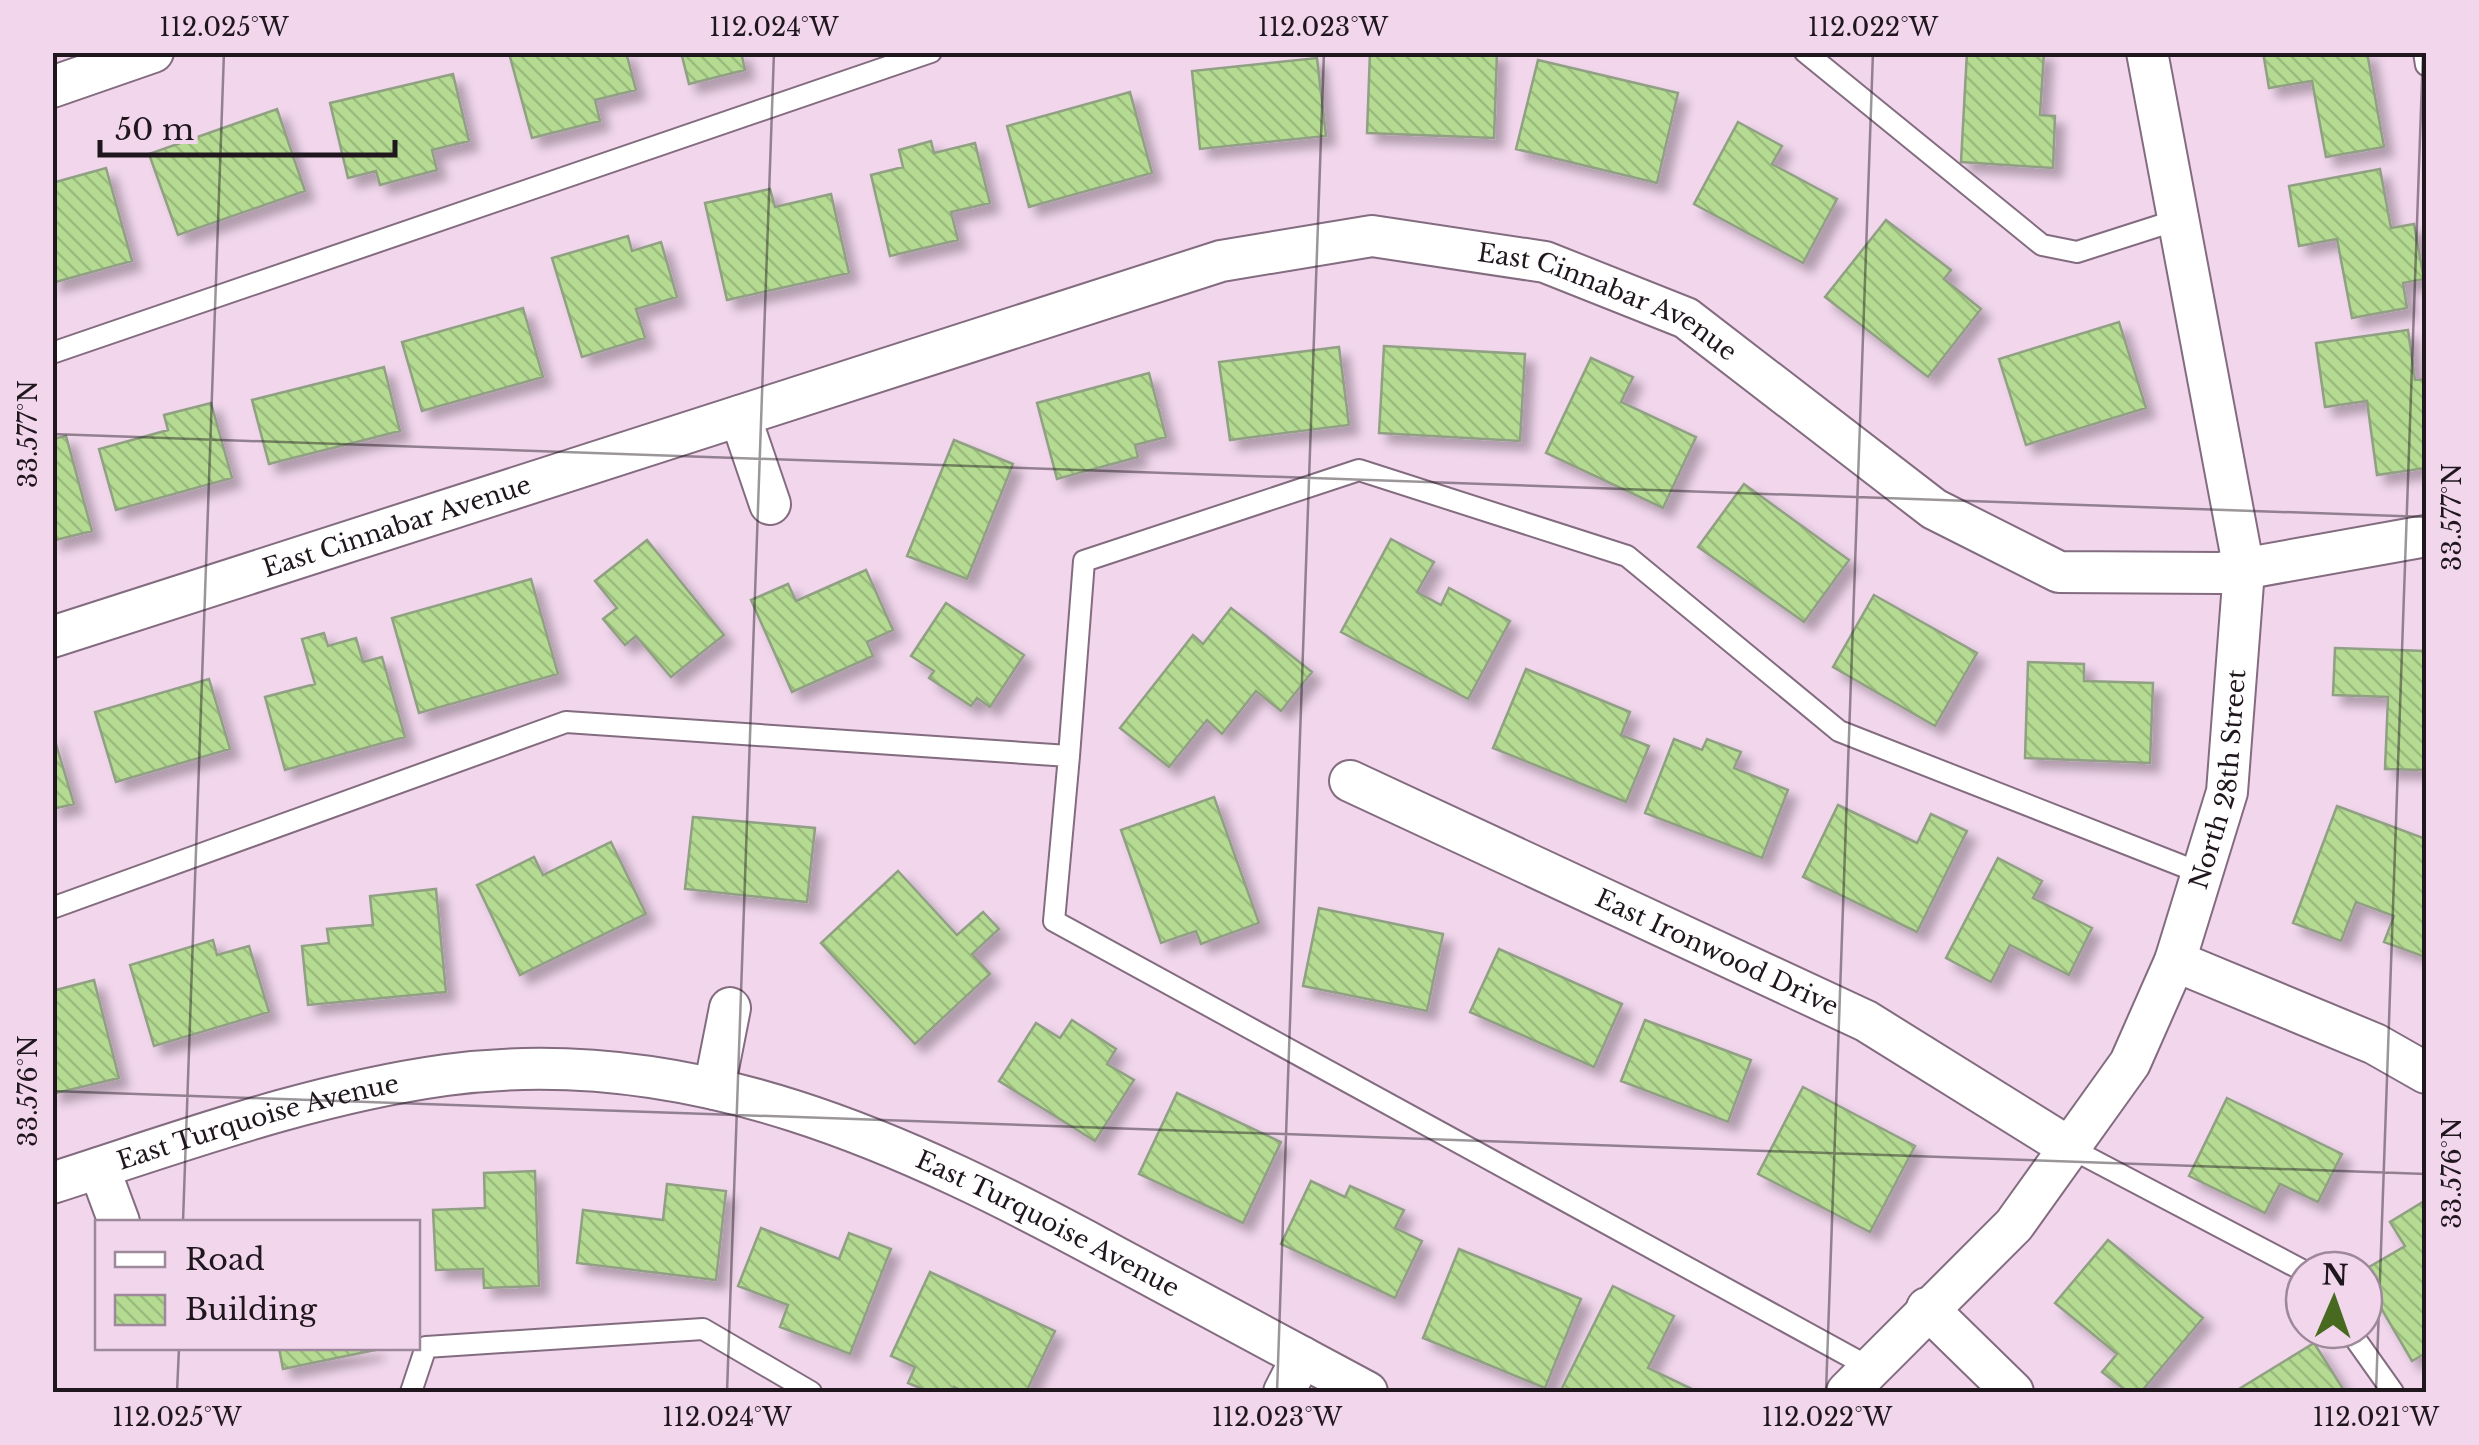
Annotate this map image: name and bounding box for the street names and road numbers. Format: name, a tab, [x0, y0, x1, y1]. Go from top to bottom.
street label: East Cinnabar Avenue	[1475, 237, 1743, 367]
street label: East Cinnabar Avenue	[259, 469, 535, 584]
street label: North 28th Street	[2183, 668, 2252, 893]
street label: East Ironwood Drive	[1591, 882, 1843, 1022]
street label: East Turquoise Avenue	[113, 1068, 401, 1177]
street label: East Turquoise Avenue	[911, 1144, 1185, 1304]

